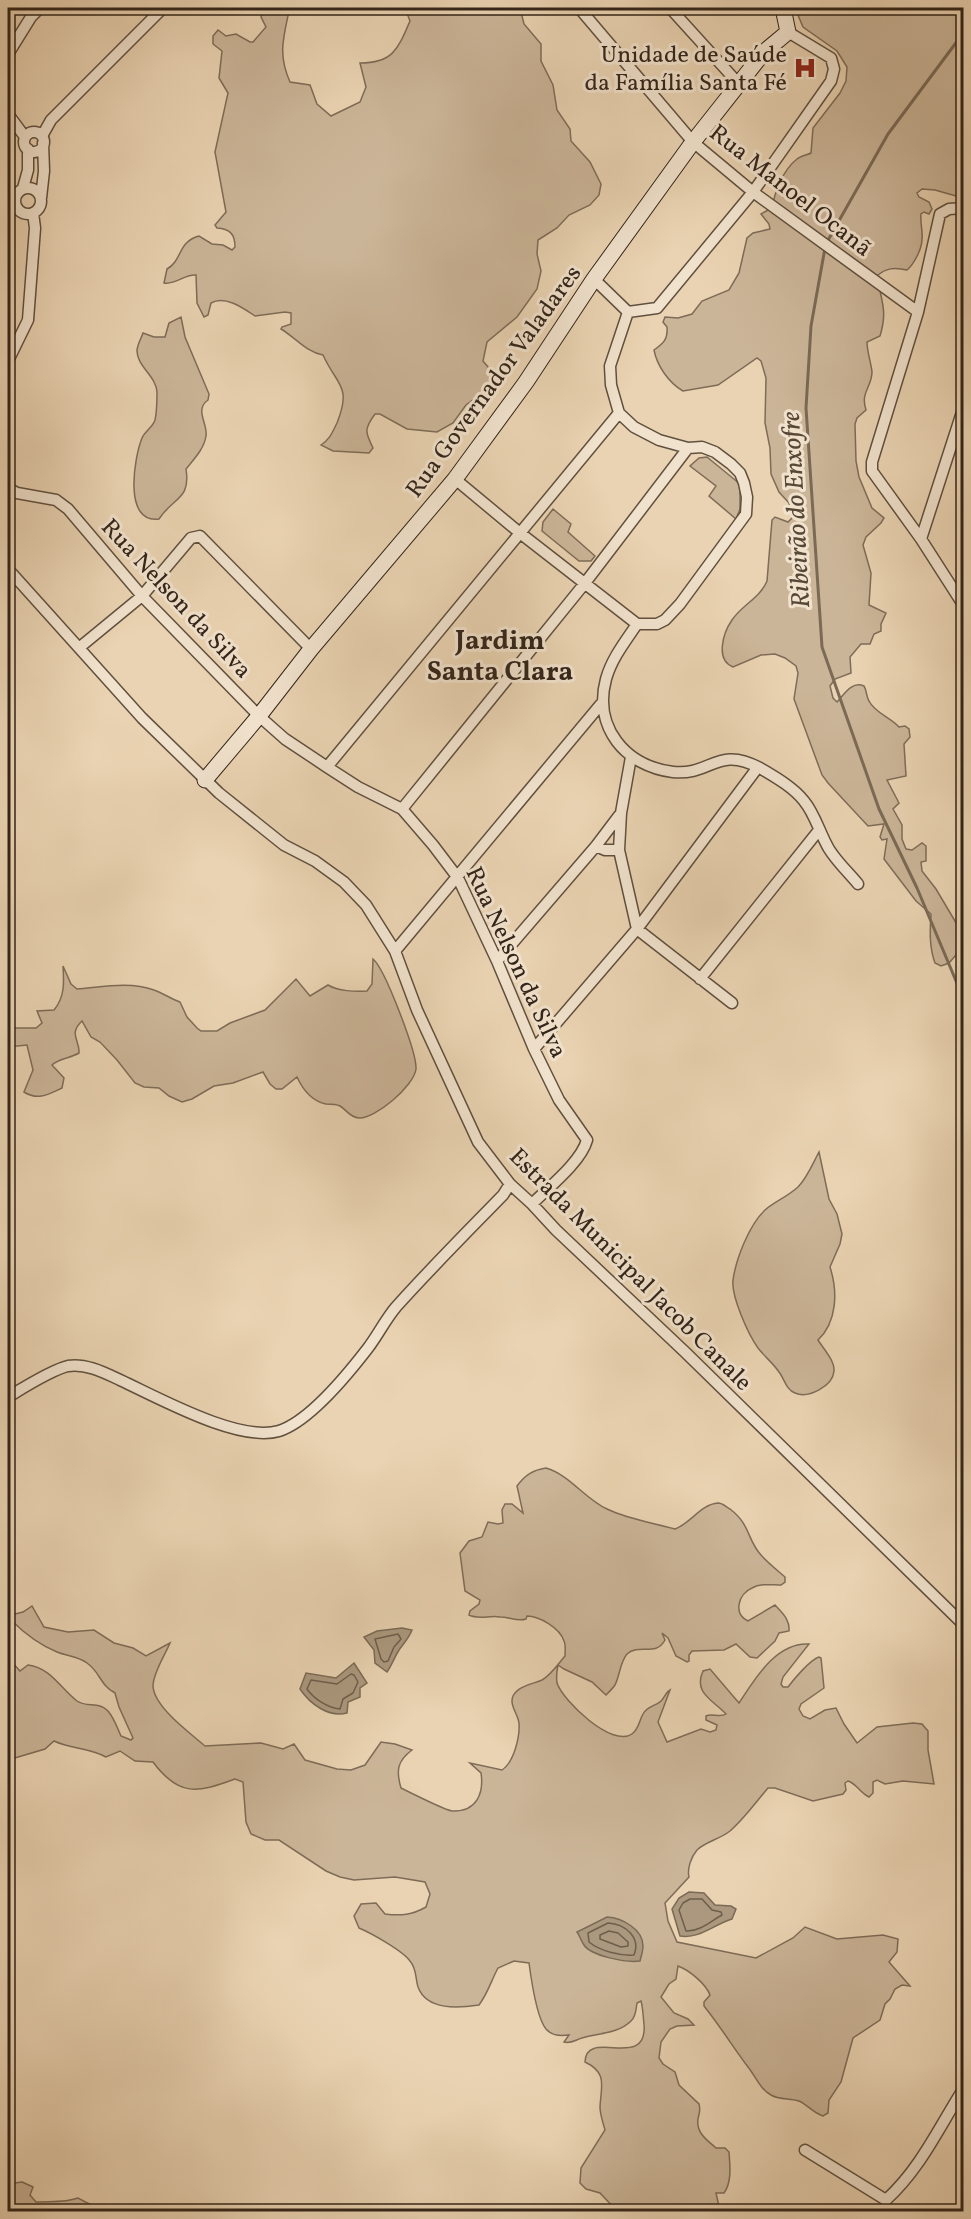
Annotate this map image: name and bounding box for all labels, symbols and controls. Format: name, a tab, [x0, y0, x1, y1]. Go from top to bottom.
place label: Unidade de Saúde da Família Santa Fé	[585, 39, 787, 101]
hospital icon: Unidade de Saúde da Família Santa Fé	[792, 55, 818, 81]
street label: Rua Manoel Ocanã	[701, 117, 878, 266]
street label: Rua Governador Valadares	[399, 259, 591, 505]
water label: Ribeirão do Enxofre	[774, 410, 820, 609]
street label: Rua Nelson da Silva	[92, 512, 259, 687]
district label: Jardim Santa Clara	[427, 623, 574, 692]
street label: Rua Nelson da Silva	[456, 861, 575, 1064]
street label: Estrada Municipal Jacob Canale	[500, 1141, 759, 1400]

